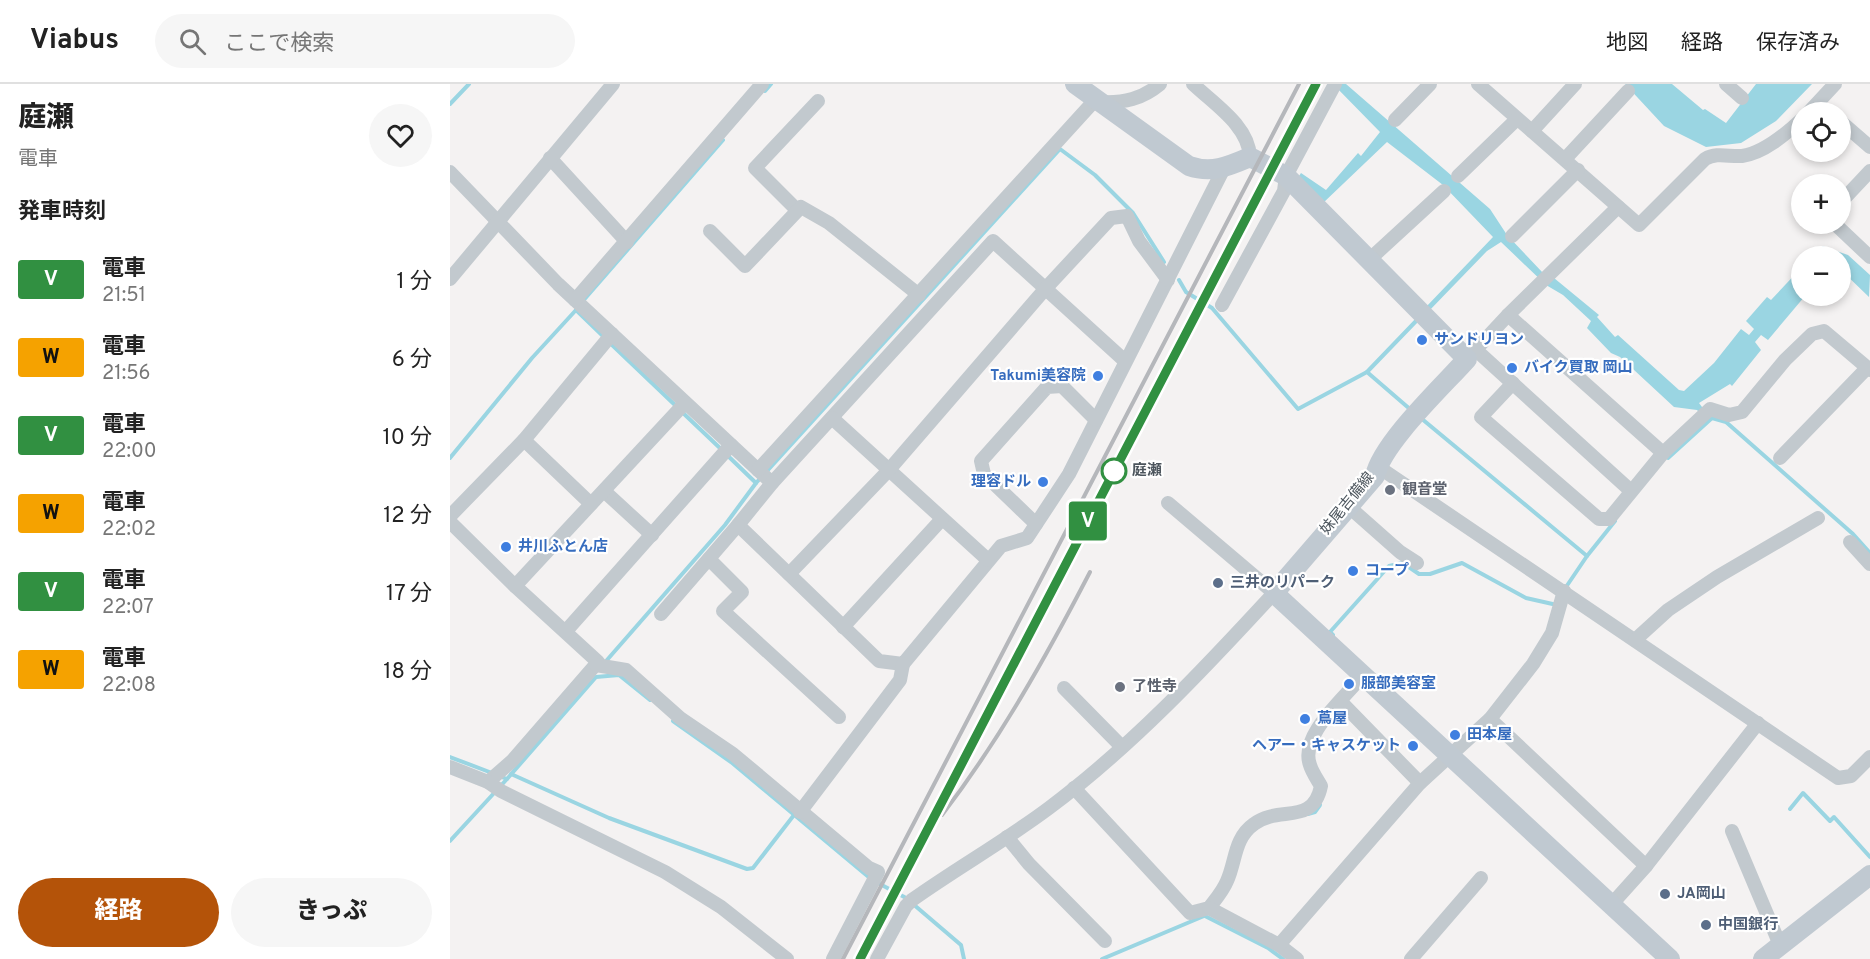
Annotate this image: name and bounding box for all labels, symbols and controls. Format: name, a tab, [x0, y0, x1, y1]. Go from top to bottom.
search box	[155, 14, 575, 68]
text: Viabus	[30, 23, 119, 59]
icon: search	[176, 25, 209, 58]
text: 地図	[1606, 30, 1648, 57]
text: 経路	[1681, 30, 1723, 57]
text: 保存済み	[1756, 30, 1840, 57]
text: ここで検索	[224, 31, 334, 58]
text: 庭瀬	[18, 101, 74, 137]
map controls	[1791, 102, 1851, 306]
button: locate	[1791, 102, 1851, 162]
button: heart	[369, 104, 432, 167]
text: 電車	[18, 147, 58, 173]
button: +	[1791, 174, 1851, 234]
text: 発車時刻	[18, 199, 106, 226]
button: −	[1791, 246, 1851, 306]
text: 電車	[102, 256, 146, 283]
text: V	[44, 266, 58, 293]
text: 1 分	[397, 269, 432, 296]
text: 21:51	[102, 283, 146, 309]
place label: サンドリヨン	[1434, 331, 1524, 350]
marker: サンドリヨン	[1415, 333, 1429, 347]
text: 電車	[102, 334, 146, 361]
text: W	[42, 344, 60, 371]
text: 6 分	[392, 347, 432, 374]
place label: バイク買取 岡山	[1524, 359, 1632, 378]
text: 21:56	[102, 361, 151, 387]
marker: バイク買取 岡山	[1505, 361, 1519, 375]
place label: Takumi美容院	[990, 367, 1086, 386]
marker: Takumi美容院	[1091, 369, 1105, 383]
text: 電車	[102, 412, 146, 439]
text: V	[44, 422, 58, 449]
text: 10 分	[383, 425, 432, 452]
text: 22:00	[102, 439, 157, 465]
marker: 庭瀬	[1101, 458, 1127, 484]
place label: 庭瀬	[1132, 462, 1162, 481]
street label: 妹尾吉備線	[1317, 469, 1379, 539]
place label: 理容ドル	[971, 473, 1031, 492]
marker: 理容ドル	[1036, 475, 1050, 489]
place label: 観音堂	[1402, 481, 1447, 500]
marker: 観音堂	[1383, 483, 1397, 497]
text: 電車	[102, 490, 146, 517]
text: W	[42, 500, 60, 527]
line badge: V	[1068, 502, 1108, 540]
text: 12 分	[383, 503, 432, 530]
text: V	[1081, 508, 1095, 535]
text: 22:02	[102, 517, 156, 543]
place label: 井川ふとん店	[518, 537, 608, 557]
marker: 井川ふとん店	[499, 540, 513, 554]
place label: コープ	[1365, 562, 1409, 581]
marker: コープ	[1346, 564, 1360, 578]
text: 電車	[102, 568, 146, 595]
place label: 三井のリパーク	[1230, 573, 1335, 593]
marker: 三井のリパーク	[1211, 576, 1225, 590]
text: V	[44, 578, 58, 605]
text: 17 分	[386, 581, 432, 608]
text: 22:07	[102, 595, 154, 621]
text: 電車	[102, 646, 146, 673]
text: W	[42, 656, 60, 683]
text: 18 分	[383, 659, 432, 686]
text: 22:08	[102, 673, 156, 699]
place label: 服部美容室	[1361, 675, 1436, 694]
marker: 服部美容室	[1342, 677, 1356, 691]
place label: 了性寺	[1132, 678, 1177, 697]
marker: 了性寺	[1113, 680, 1127, 694]
place label: 蔦屋	[1317, 710, 1347, 729]
marker: 蔦屋	[1298, 712, 1312, 726]
place label: 田本屋	[1467, 726, 1512, 745]
marker: 田本屋	[1448, 728, 1462, 742]
place label: ヘアー・キャスケット	[1252, 737, 1401, 756]
marker: ヘアー・キャスケット	[1406, 739, 1420, 753]
button: 経路	[18, 878, 219, 947]
button: きっぷ	[231, 878, 432, 947]
place label: JA岡山	[1677, 885, 1726, 904]
marker: JA岡山	[1658, 887, 1672, 901]
place label: 中国銀行	[1718, 916, 1778, 935]
marker: 中国銀行	[1699, 918, 1713, 932]

